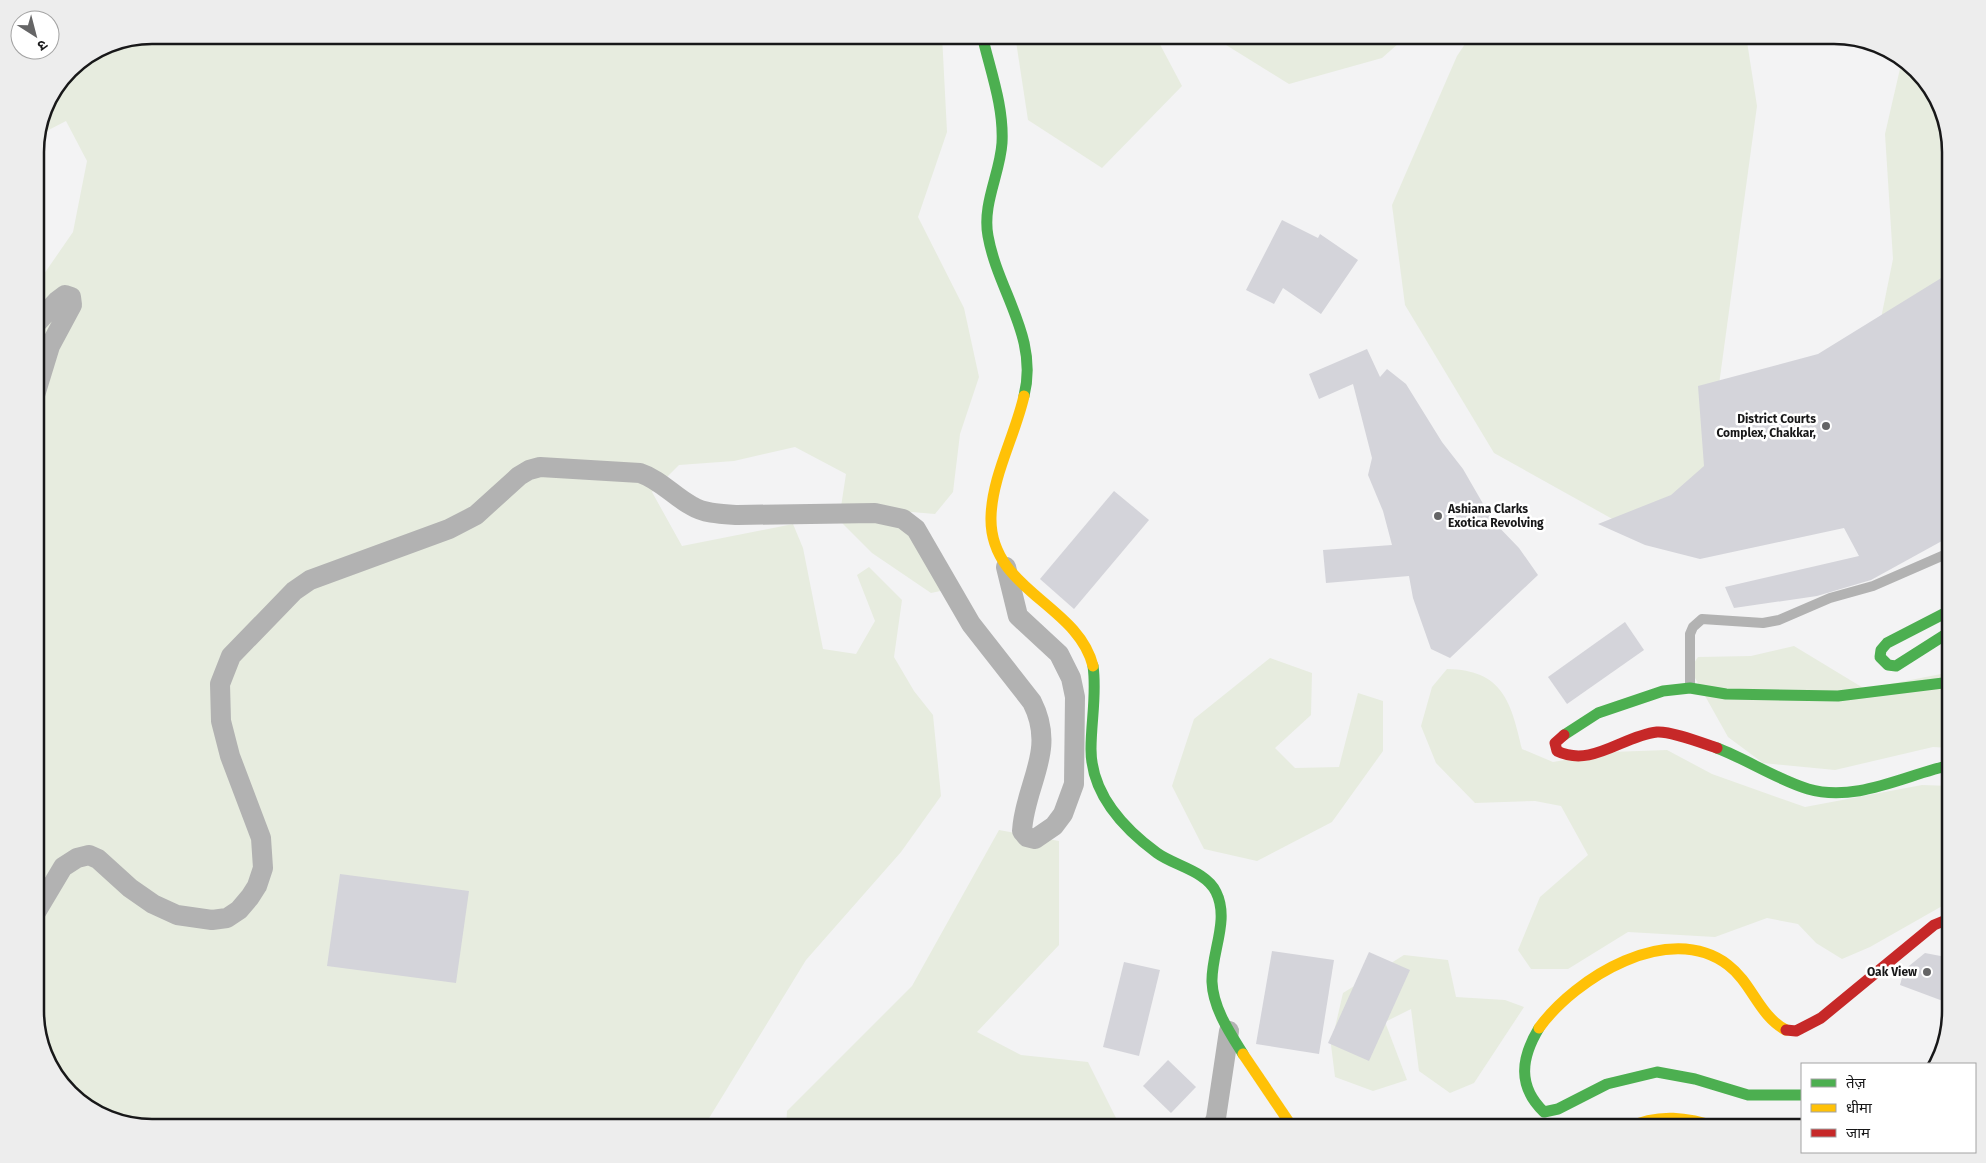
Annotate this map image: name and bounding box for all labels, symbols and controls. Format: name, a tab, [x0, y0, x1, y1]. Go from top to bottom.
north arrow	[10, 10, 60, 60]
text: उ	[33, 36, 51, 55]
place label: District Courts Complex, Chakkar,	[1716, 412, 1816, 440]
marker: District Courts Complex, Chakkar,	[1820, 420, 1832, 432]
place label: Ashiana Clarks Exotica Revolving	[1447, 502, 1544, 530]
marker: Ashiana Clarks Exotica Revolving	[1432, 510, 1444, 522]
place label: Oak View	[1867, 965, 1917, 979]
marker: Oak View	[1921, 966, 1933, 978]
legend	[1801, 1063, 1976, 1153]
text: तेज़	[1846, 1074, 1867, 1092]
text: धीमा	[1846, 1099, 1873, 1117]
text: जाम	[1846, 1124, 1871, 1142]

